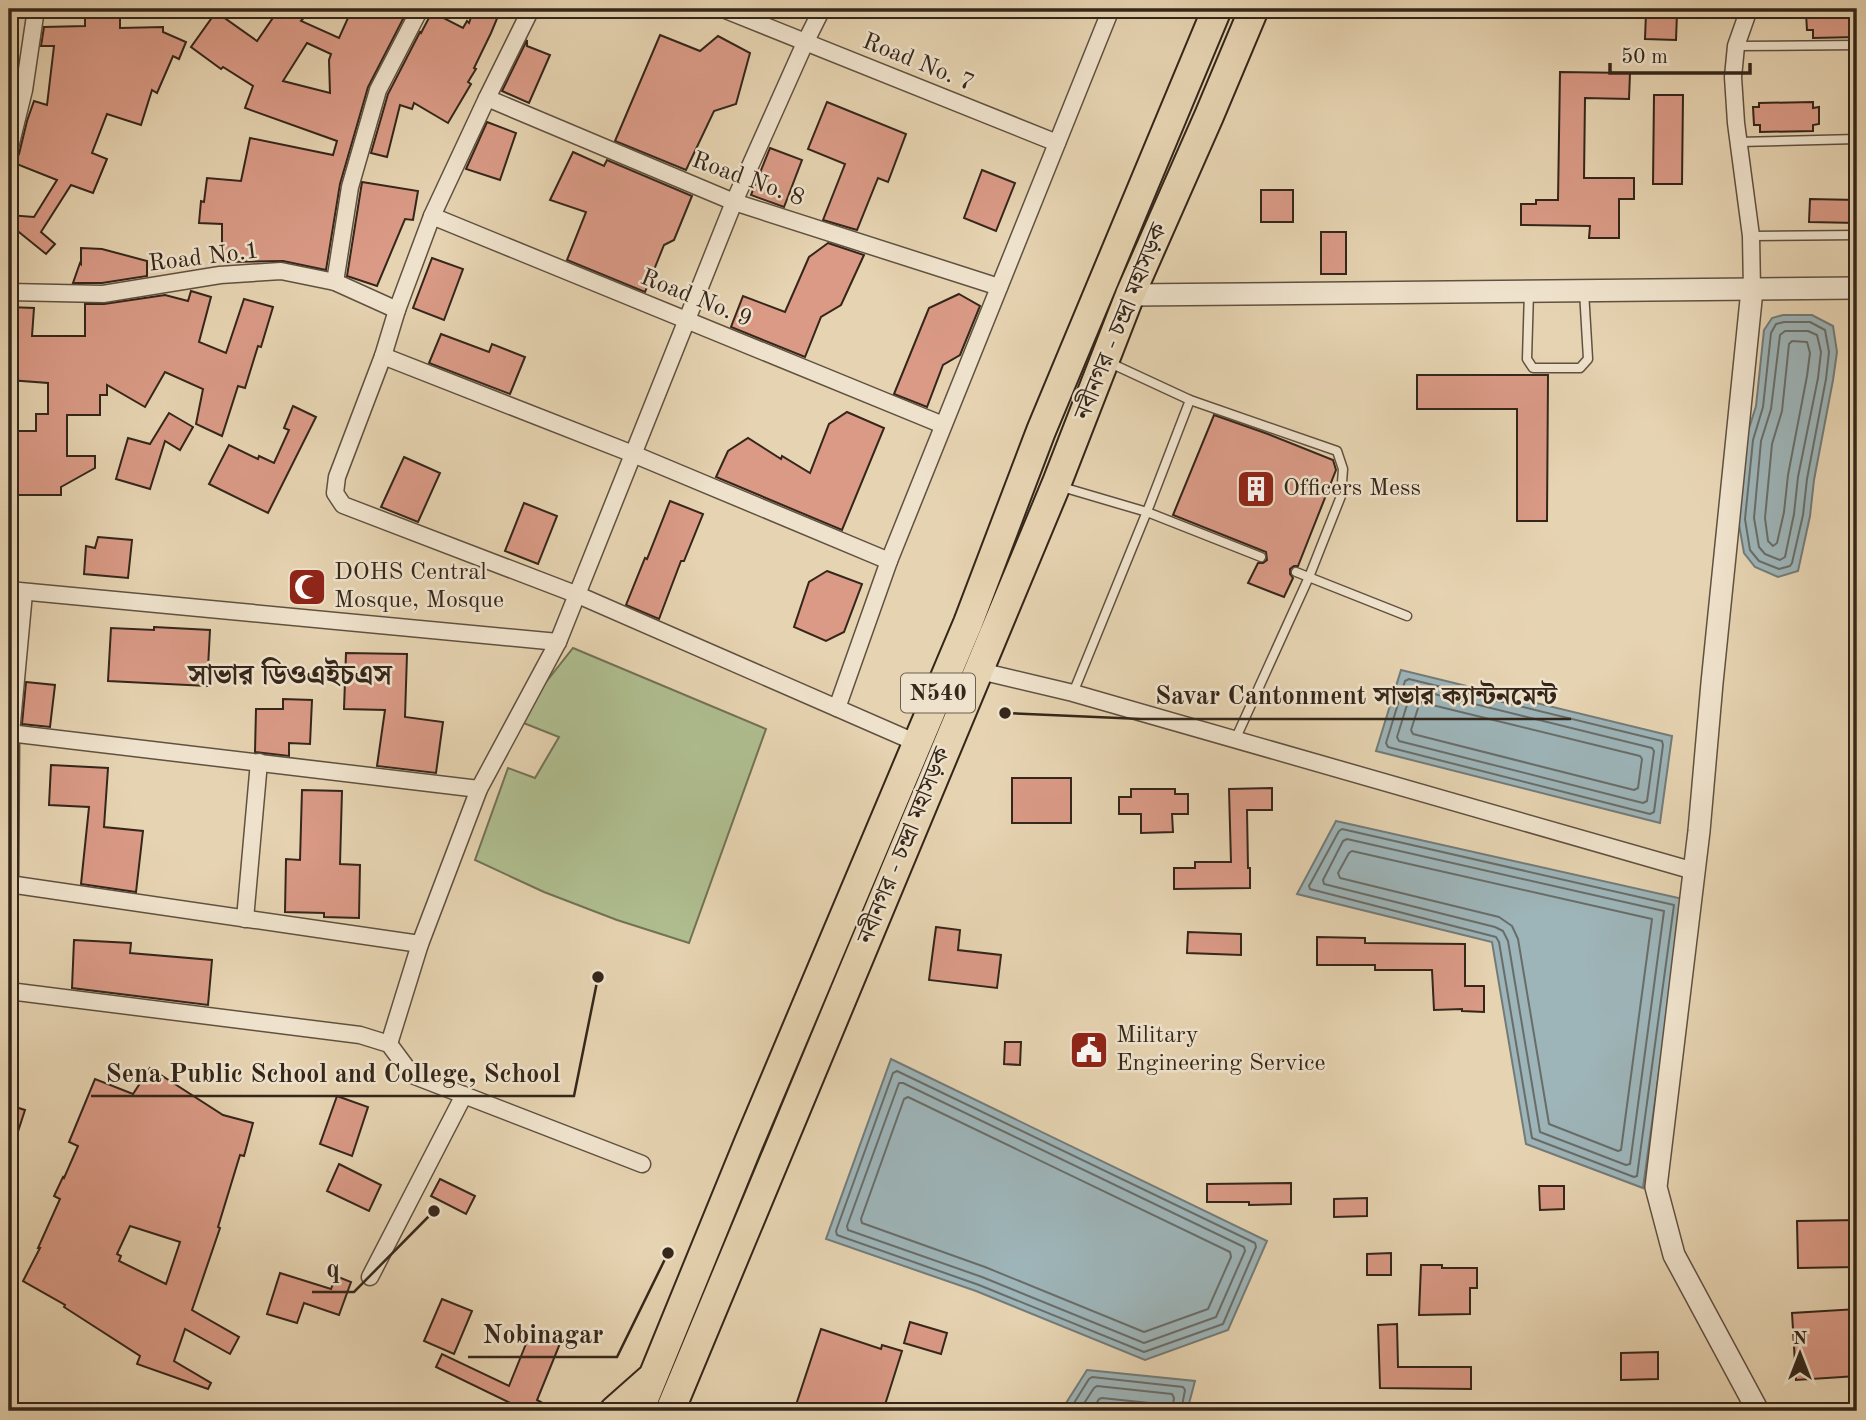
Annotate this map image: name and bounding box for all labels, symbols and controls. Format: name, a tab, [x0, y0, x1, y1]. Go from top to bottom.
street label: Road No. 7	[859, 30, 977, 96]
scale bar	[1610, 32, 1750, 76]
text: 50 m	[1621, 47, 1668, 68]
street label: Road No. 8	[688, 149, 808, 211]
street label: নবীনগর - চন্দ্রা মহাসড়ক	[1068, 218, 1173, 425]
street label: Road No.1	[147, 239, 261, 277]
street label: Road No. 9	[637, 266, 755, 332]
building icon: Officers Mess	[1235, 468, 1277, 510]
place label: Officers Mess	[1283, 477, 1421, 501]
place label: DOHS Central Mosque, Mosque	[334, 561, 504, 613]
mosque icon: DOHS Central Mosque, Mosque	[286, 566, 328, 608]
district label: সাভার ডিওএইচএস	[187, 657, 394, 691]
callout: Savar Cantonment সাভার ক্যান্টনমেন্ট	[1141, 672, 1571, 719]
road number: N540	[901, 674, 975, 712]
text: Savar Cantonment সাভার ক্যান্টনমেন্ট	[1155, 680, 1559, 710]
street label: নবীনগর - চন্দ্রা মহাসড়ক	[851, 742, 956, 949]
place label: Military Engineering Service	[1116, 1024, 1325, 1076]
public building icon: Military Engineering Service	[1068, 1029, 1110, 1071]
callout: Sena Public School and College, School	[91, 1049, 574, 1096]
text: Sena Public School and College, School	[106, 1062, 560, 1088]
callout: q	[312, 1245, 354, 1292]
text: q	[326, 1257, 340, 1283]
callout: Nobinagar	[468, 1310, 617, 1357]
north arrow	[1764, 1318, 1834, 1388]
text: Nobinagar	[483, 1323, 603, 1349]
text: N	[1793, 1330, 1808, 1349]

